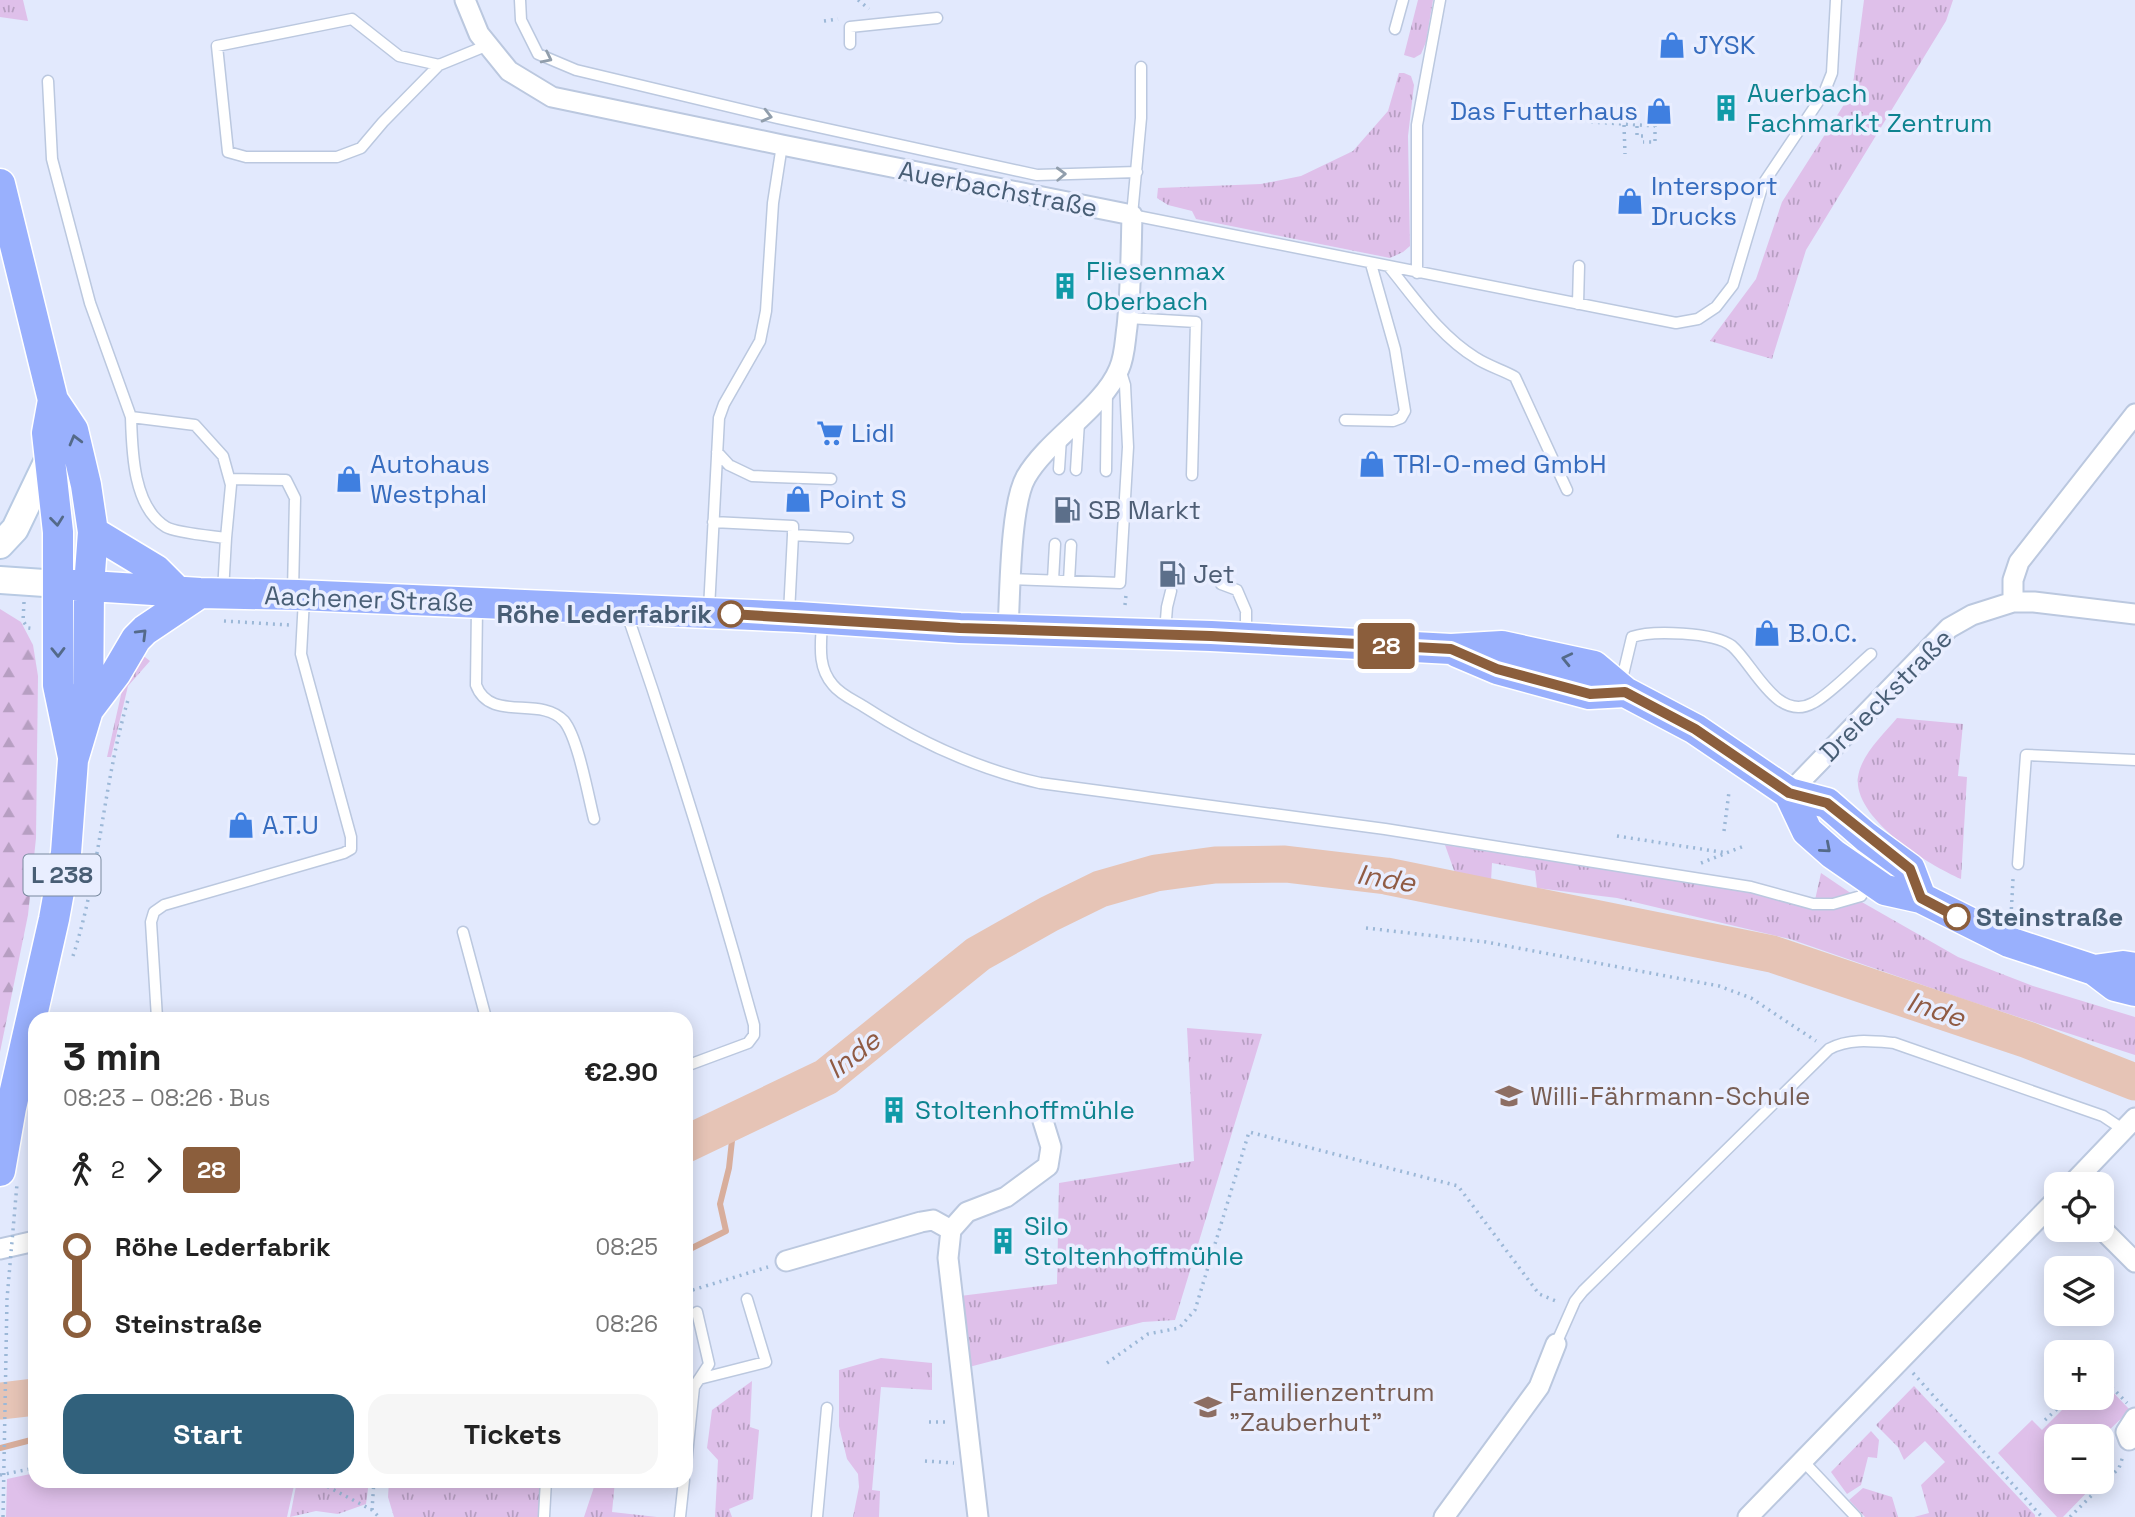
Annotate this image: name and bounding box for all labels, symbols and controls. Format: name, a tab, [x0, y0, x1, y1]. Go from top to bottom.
place label: JYSK	[1693, 28, 1756, 62]
shop icon: JYSK	[1657, 30, 1687, 60]
one-way arrow	[540, 50, 553, 63]
place label: Auerbach Fachmarkt Zentrum	[1747, 76, 1992, 140]
building icon: Auerbach Fachmarkt Zentrum	[1711, 93, 1741, 123]
place label: Das Futterhaus	[1450, 94, 1638, 128]
shop icon: Das Futterhaus	[1644, 96, 1674, 126]
one-way arrow	[761, 108, 773, 122]
street label: Auerbachstraße	[896, 153, 1100, 225]
one-way arrow	[1056, 167, 1067, 182]
place label: Intersport Drucks	[1651, 169, 1778, 233]
shop icon: Intersport Drucks	[1615, 186, 1645, 216]
place label: Fliesenmax Oberbach	[1086, 254, 1226, 318]
building icon: Fliesenmax Oberbach	[1050, 271, 1080, 301]
place label: Lidl	[851, 416, 895, 450]
supermarket icon: Lidl	[815, 418, 845, 448]
one-way arrow	[69, 434, 83, 446]
place label: Autohaus Westphal	[370, 447, 490, 511]
place label: TRI-O-med GmbH	[1393, 447, 1607, 481]
shop icon: TRI-O-med GmbH	[1357, 449, 1387, 479]
shop icon: Autohaus Westphal	[334, 464, 364, 494]
place label: Point S	[819, 482, 907, 516]
shop icon: Point S	[783, 484, 813, 514]
place label: SB Markt	[1088, 493, 1201, 527]
fuel station icon: SB Markt	[1052, 495, 1082, 525]
one-way arrow	[49, 516, 64, 527]
place label: Jet	[1193, 557, 1235, 591]
fuel station icon: Jet	[1157, 559, 1187, 589]
street label: Aachener Straße	[264, 578, 474, 620]
place label: Röhe Lederfabrik	[496, 597, 712, 631]
marker: Röhe Lederfabrik	[718, 601, 744, 627]
place label: B.O.C.	[1788, 616, 1857, 650]
shop icon: B.O.C.	[1752, 618, 1782, 648]
street label: Dreieckstraße	[1812, 621, 1960, 769]
line badge: 28	[1354, 623, 1418, 669]
one-way arrow	[133, 630, 146, 643]
text: 28	[1372, 630, 1400, 661]
one-way arrow	[50, 647, 65, 658]
one-way arrow	[1561, 653, 1573, 667]
place label: A.T.U	[262, 808, 319, 842]
shop icon: A.T.U	[226, 810, 256, 840]
one-way arrow	[1818, 840, 1831, 852]
road number: L 238	[24, 854, 100, 896]
water label: Inde	[1354, 856, 1419, 901]
place label: Steinstraße	[1976, 900, 2123, 934]
marker: Steinstraße	[1944, 904, 1970, 930]
water label: Inde	[1903, 983, 1971, 1036]
water label: Inde	[819, 1021, 888, 1086]
text: 3 min	[63, 1033, 162, 1081]
text: €2.90	[584, 1055, 658, 1089]
place label: Willi-Fährmann-Schule	[1530, 1079, 1811, 1113]
school or university icon: Willi-Fährmann-Schule	[1494, 1081, 1524, 1111]
text: 08:23 – 08:26 · Bus	[63, 1083, 270, 1113]
place label: Stoltenhoffmühle	[915, 1093, 1135, 1127]
building icon: Stoltenhoffmühle	[879, 1095, 909, 1125]
icon: walk	[63, 1151, 101, 1189]
icon: forward	[135, 1151, 173, 1189]
text: 28	[197, 1154, 226, 1185]
text: 2	[111, 1155, 125, 1185]
map controls	[2044, 1172, 2114, 1494]
button: locate	[2044, 1172, 2114, 1242]
place label: Silo Stoltenhoffmühle	[1024, 1209, 1244, 1273]
building icon: Silo Stoltenhoffmühle	[988, 1226, 1018, 1256]
text: Röhe Lederfabrik	[115, 1230, 331, 1264]
text: 08:25	[595, 1232, 658, 1262]
button: layers	[2044, 1256, 2114, 1326]
text: Steinstraße	[115, 1307, 262, 1341]
text: 08:26	[595, 1309, 658, 1339]
button: +	[2044, 1340, 2114, 1410]
place label: Familienzentrum "Zauberhut"	[1229, 1375, 1435, 1439]
school or university icon: Familienzentrum "Zauberhut"	[1193, 1392, 1223, 1422]
button: Start	[63, 1394, 354, 1474]
button: Tickets	[368, 1394, 658, 1474]
button: −	[2044, 1424, 2114, 1494]

